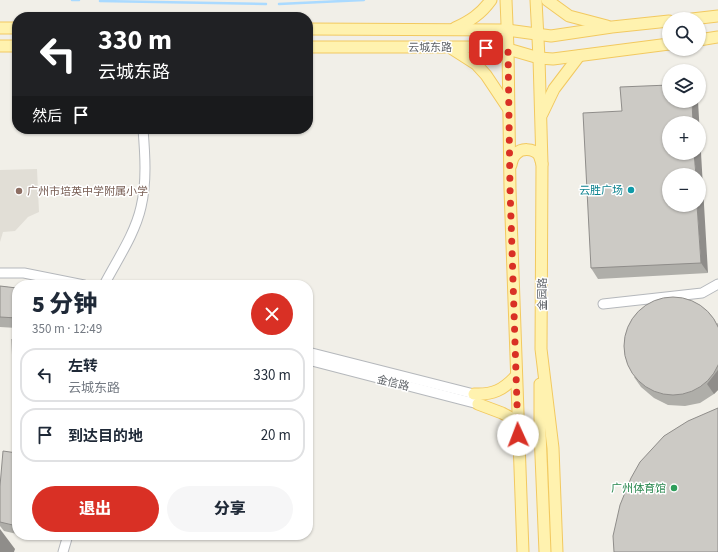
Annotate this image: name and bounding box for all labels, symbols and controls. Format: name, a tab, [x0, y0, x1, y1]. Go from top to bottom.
map controls	[662, 12, 706, 212]
button: search	[662, 12, 706, 56]
text: 330 m	[98, 20, 172, 60]
icon: left	[32, 28, 84, 80]
pin	[469, 31, 503, 65]
icon: arrive	[475, 37, 497, 59]
street label: 云城东路	[408, 40, 452, 55]
text: 云城东路	[98, 60, 170, 85]
button: layers	[662, 64, 706, 108]
icon: arrive	[70, 104, 92, 126]
text: 然后	[32, 106, 62, 127]
button: +	[662, 116, 706, 160]
button: −	[662, 168, 706, 212]
place label: 云胜广场	[579, 183, 623, 198]
place label: 广州市培英中学附属小学	[27, 184, 148, 199]
marker: 云胜广场	[626, 185, 636, 195]
marker: 广州市培英中学附属小学	[14, 186, 24, 196]
street label: 金园路	[535, 278, 550, 311]
text: 5 分钟	[32, 287, 98, 322]
button: close	[251, 293, 293, 335]
text: 350 m · 12:49	[32, 320, 102, 338]
text: 左转	[68, 356, 98, 377]
icon: left	[34, 364, 56, 386]
text: 330 m	[253, 365, 291, 386]
street label: 金信路	[375, 372, 411, 394]
text: 云城东路	[68, 379, 120, 397]
position arrow	[497, 414, 539, 456]
icon: arrive	[34, 424, 56, 446]
text: 20 m	[261, 425, 291, 446]
text: 到达目的地	[68, 426, 143, 447]
place label: 广州体育馆	[611, 481, 666, 496]
marker: 广州体育馆	[669, 483, 679, 493]
button: 退出	[32, 486, 159, 532]
button: 分享	[167, 486, 293, 532]

